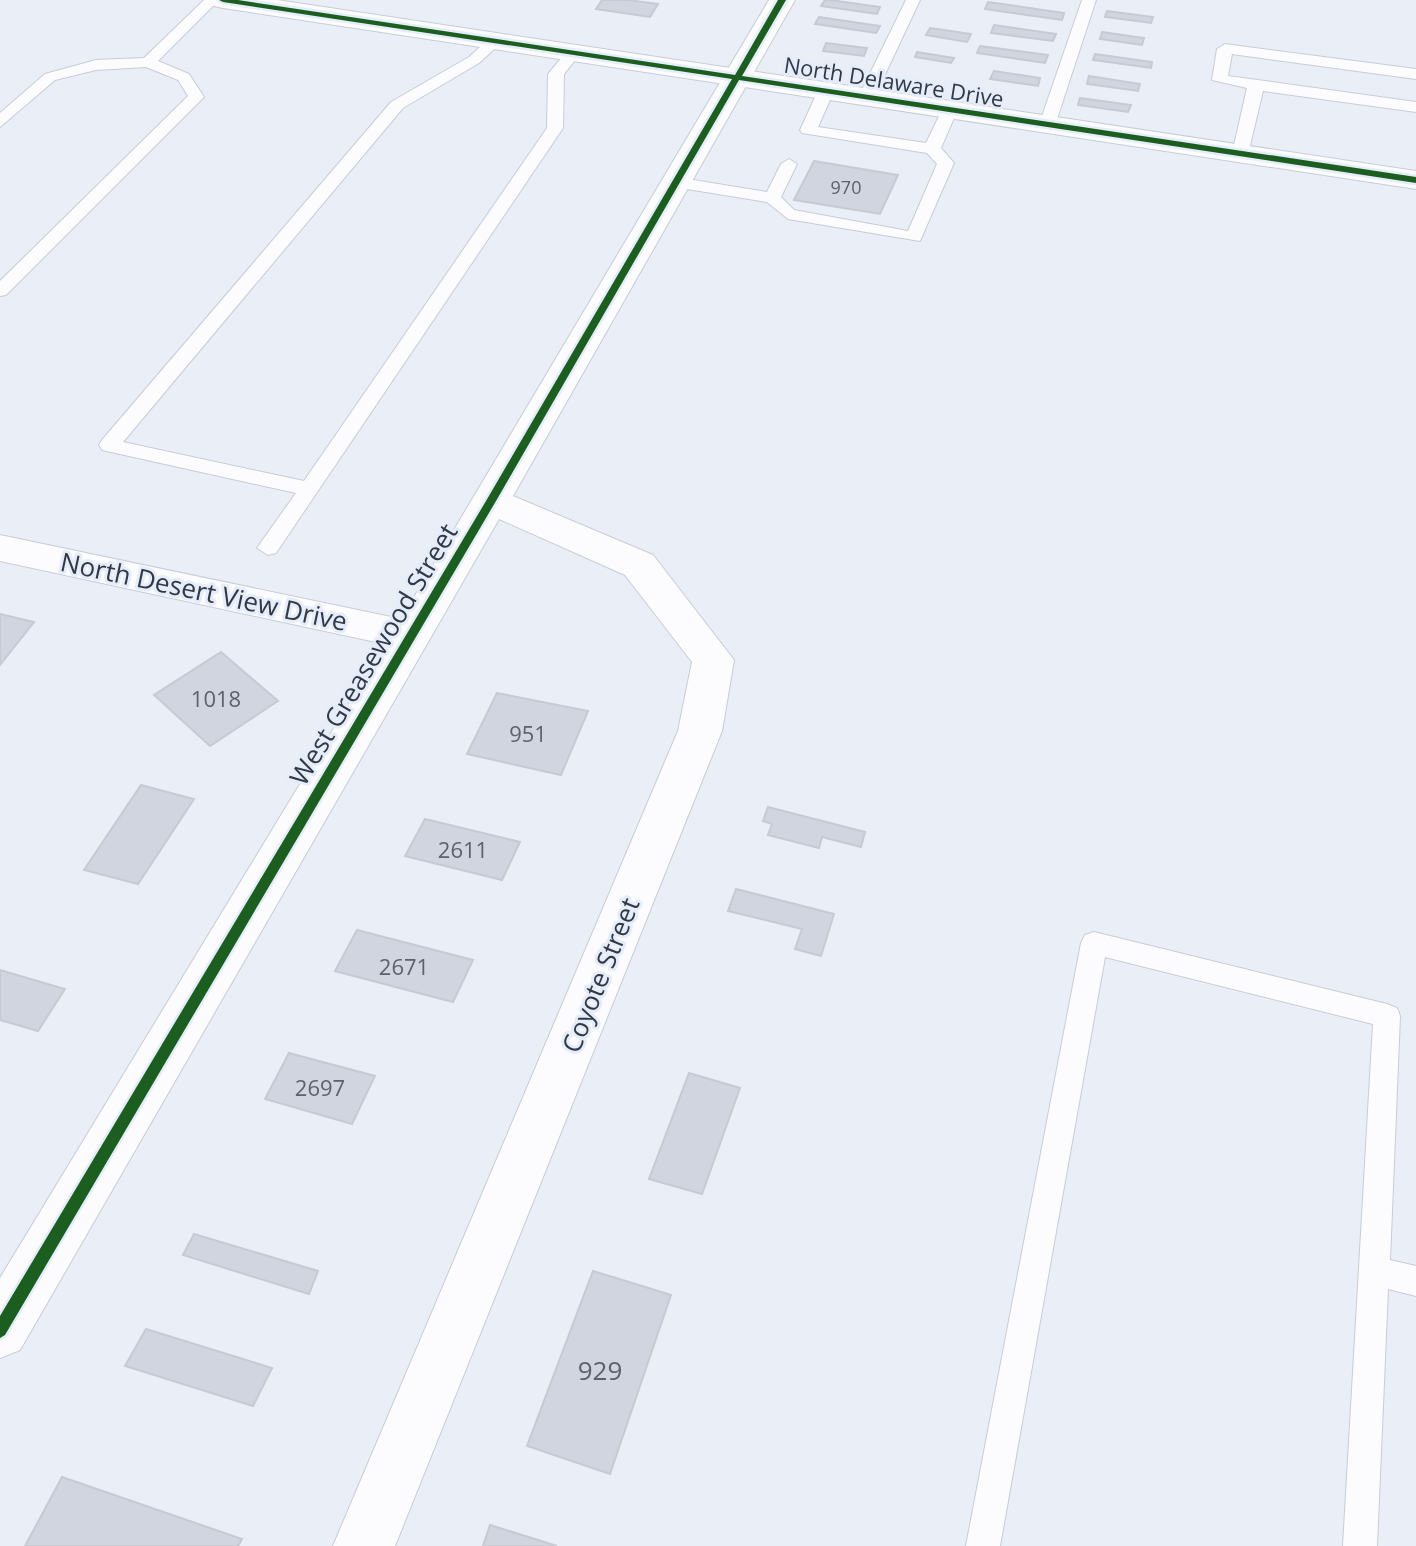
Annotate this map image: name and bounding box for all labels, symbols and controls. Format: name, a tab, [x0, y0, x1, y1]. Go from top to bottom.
street label: North Delaware Drive	[782, 49, 1006, 113]
house number: 970	[831, 175, 861, 199]
street label: West Greasewood Street	[280, 516, 466, 792]
street label: North Desert View Drive	[57, 543, 351, 639]
house number: 1018	[191, 683, 241, 713]
house number: 951	[509, 718, 547, 748]
house number: 2611	[438, 834, 488, 864]
street label: Coyote Street	[553, 892, 647, 1058]
house number: 2671	[379, 951, 429, 981]
house number: 2697	[295, 1072, 345, 1102]
house number: 929	[578, 1352, 622, 1388]

